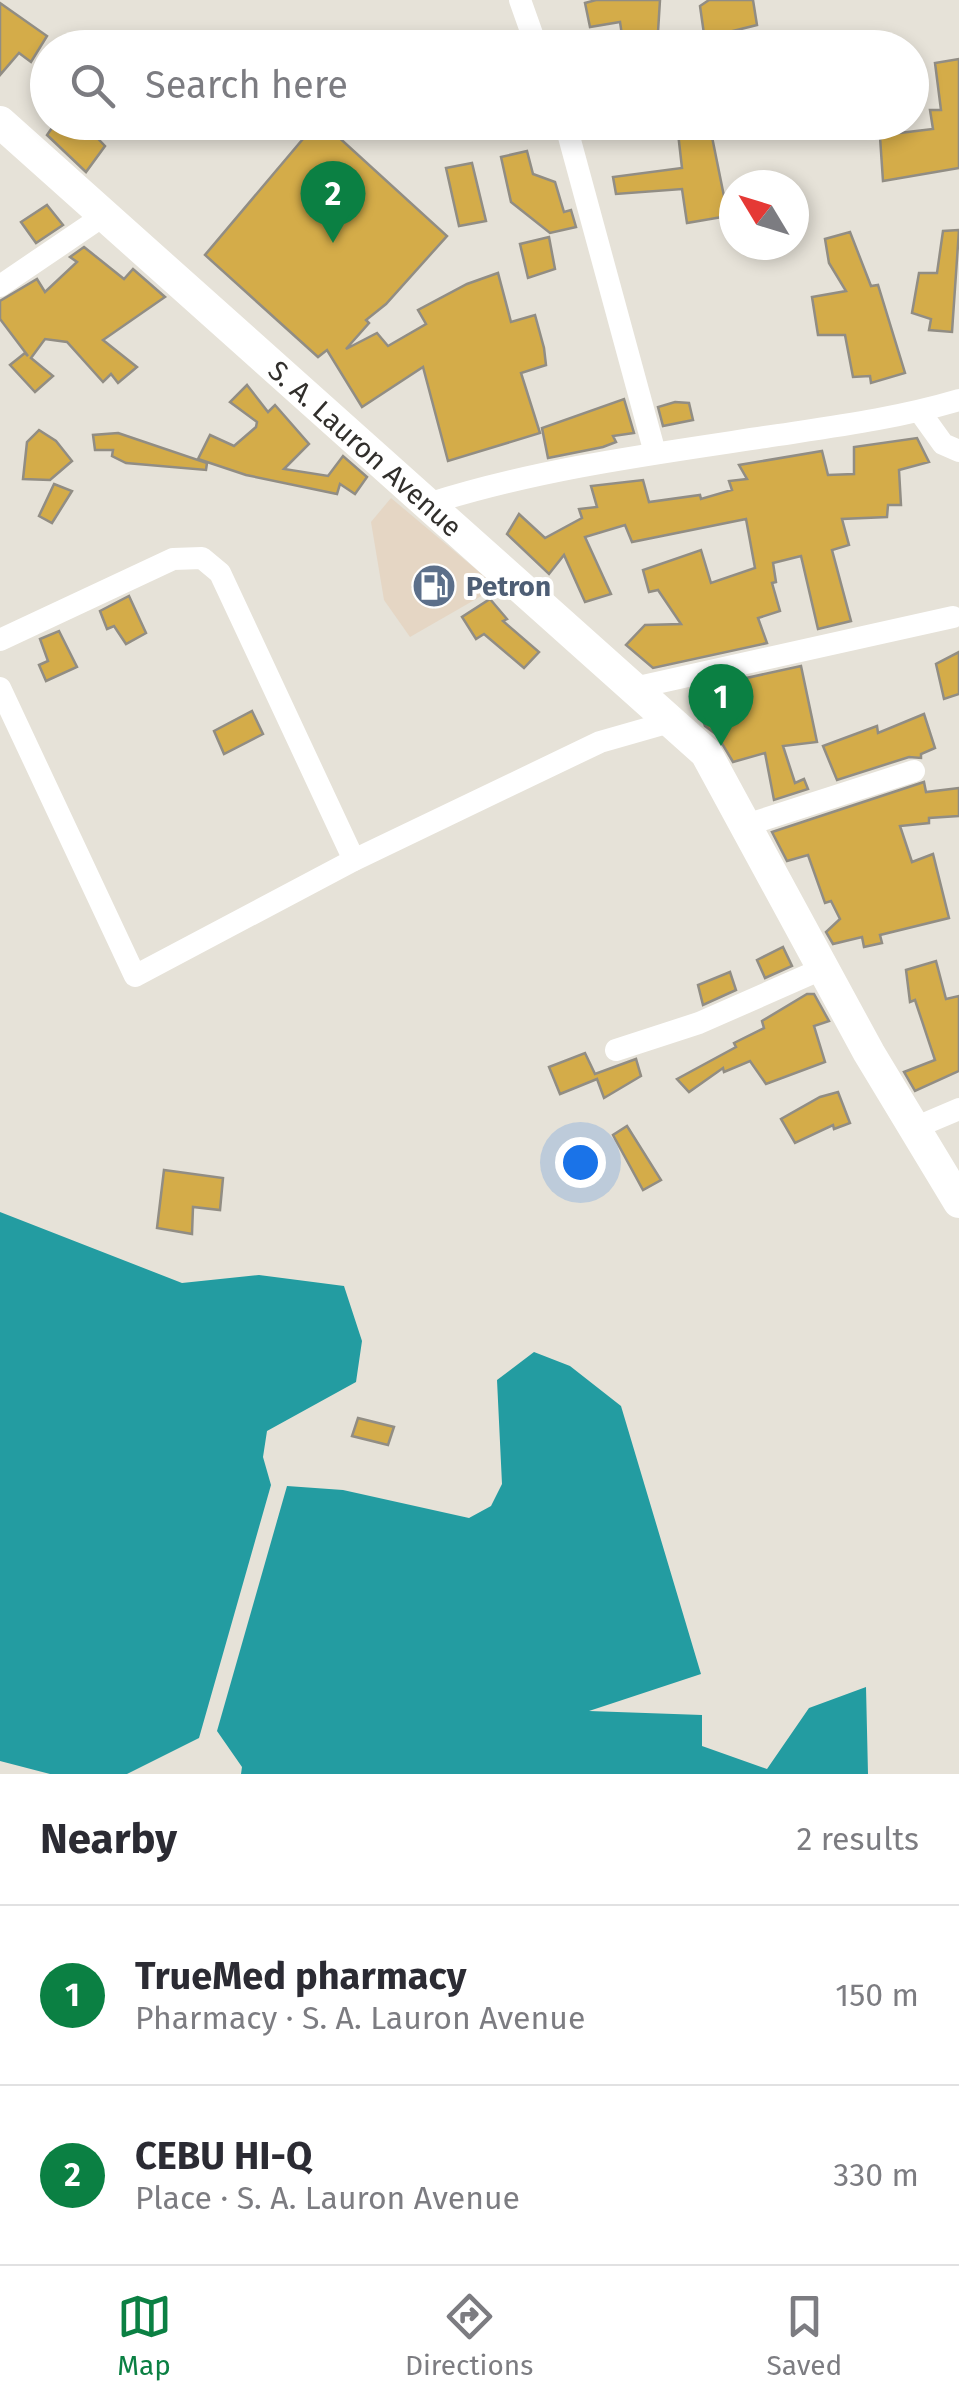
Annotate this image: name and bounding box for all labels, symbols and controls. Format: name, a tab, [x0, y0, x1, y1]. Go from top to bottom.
search box	[30, 30, 929, 140]
icon: search	[65, 58, 120, 113]
text: Search here	[145, 62, 348, 108]
pin: 2	[300, 160, 366, 243]
north arrow	[719, 170, 809, 260]
street label: S. A. Lauron Avenue	[262, 354, 468, 544]
fuel station icon: Petron	[411, 563, 457, 609]
place label: Petron	[466, 570, 551, 603]
pin: 1	[688, 664, 754, 746]
your location	[555, 1137, 606, 1188]
text: Nearby	[40, 1814, 177, 1864]
text: 2 results	[796, 1820, 919, 1858]
text: TrueMed pharmacy	[135, 1953, 466, 1999]
text: 1	[65, 1976, 80, 2014]
text: 150 m	[835, 1976, 919, 2014]
text: Pharmacy · S. A. Lauron Avenue	[135, 1999, 585, 2037]
text: CEBU HI-Q	[135, 2133, 312, 2179]
text: 2	[64, 2156, 81, 2194]
text: 330 m	[833, 2156, 919, 2194]
text: Place · S. A. Lauron Avenue	[135, 2179, 520, 2217]
tab: Map	[117, 2289, 172, 2382]
tab: Directions	[405, 2289, 533, 2382]
tab: Saved	[767, 2289, 842, 2382]

